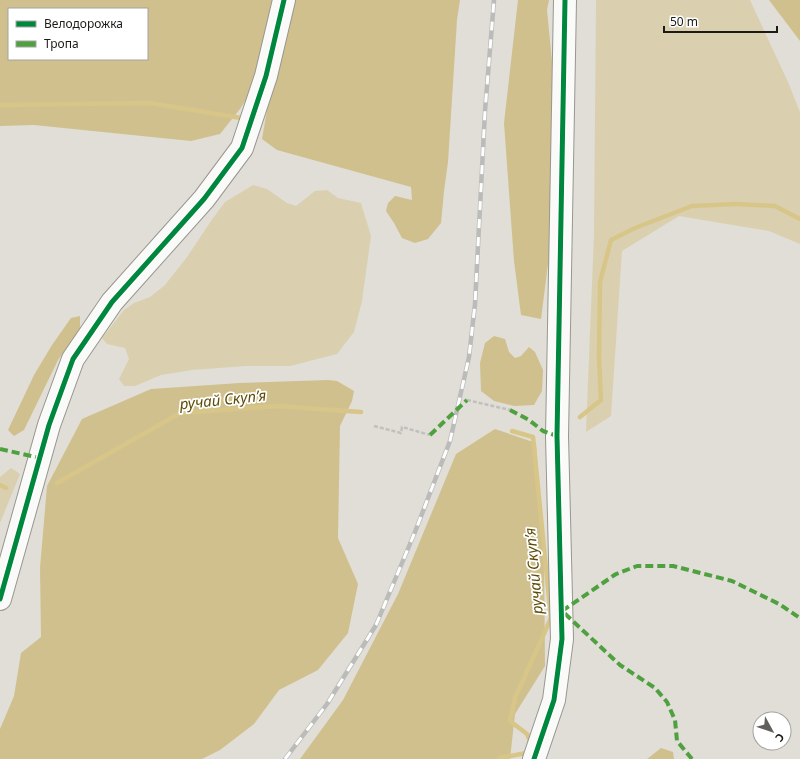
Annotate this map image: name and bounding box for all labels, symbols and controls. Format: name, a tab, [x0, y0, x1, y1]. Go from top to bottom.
legend	[8, 8, 148, 60]
scale bar	[664, 8, 777, 34]
text: 50 m	[670, 13, 698, 30]
text: Велодорожка	[44, 15, 123, 32]
text: Тропа	[44, 35, 79, 52]
water label: ручай Скупʼя	[178, 384, 267, 414]
water label: ручай Скупʼя	[519, 527, 547, 616]
north arrow	[752, 711, 792, 751]
text: С	[772, 730, 788, 745]

